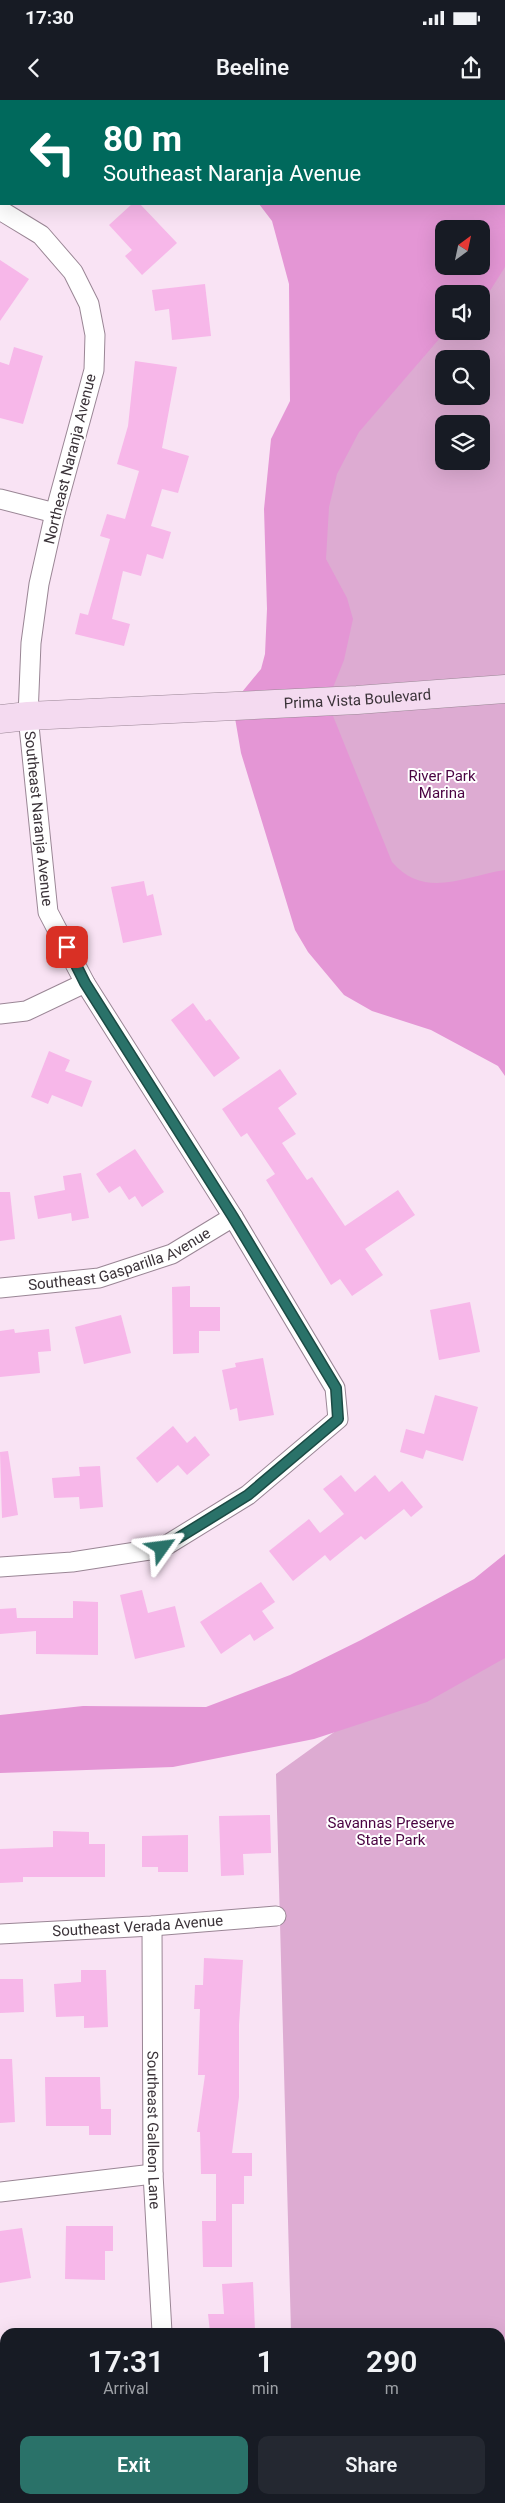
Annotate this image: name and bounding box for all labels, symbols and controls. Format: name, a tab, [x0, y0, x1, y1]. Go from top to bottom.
text: 17:30	[25, 6, 74, 29]
icon: back	[20, 54, 48, 82]
icon: share	[457, 54, 485, 82]
text: Beeline	[216, 55, 289, 80]
text: 80 m	[103, 119, 182, 160]
icon: left	[20, 120, 85, 185]
text: Southeast Naranja Avenue	[103, 161, 361, 186]
north arrow	[435, 220, 490, 275]
map controls	[435, 220, 490, 470]
button: sound	[435, 285, 490, 340]
button: search	[435, 350, 490, 405]
street label: Northeast Naranja Avenue	[40, 372, 100, 546]
button: layers	[435, 415, 490, 470]
street label: Prima Vista Boulevard	[283, 686, 432, 713]
street label: Southeast Naranja Avenue	[21, 730, 56, 907]
park label: River Park Marina	[408, 767, 476, 802]
pin	[46, 926, 88, 968]
icon: arrive	[53, 933, 81, 961]
street label: Southeast Gasparilla Avenue	[27, 1224, 214, 1294]
position arrow	[135, 1521, 187, 1573]
park label: Savannas Preserve State Park	[328, 1814, 454, 1849]
street label: Southeast Verada Avenue	[52, 1911, 224, 1940]
street label: Southeast Galleon Lane	[144, 2051, 164, 2210]
text: 17:31	[88, 2344, 164, 2379]
text: 1	[257, 2344, 274, 2379]
text: 290	[366, 2344, 417, 2379]
text: Arrival	[103, 2379, 149, 2398]
text: min	[252, 2379, 279, 2398]
text: m	[385, 2379, 399, 2398]
button: Exit	[20, 2436, 248, 2494]
button: Share	[258, 2436, 485, 2494]

